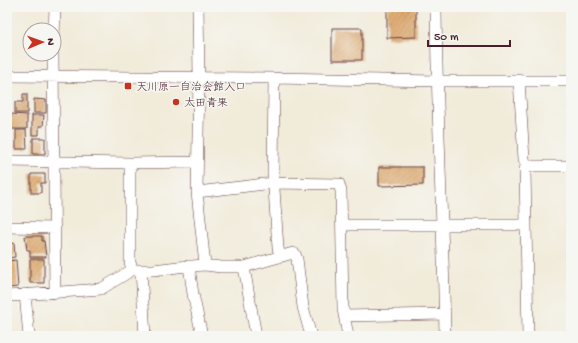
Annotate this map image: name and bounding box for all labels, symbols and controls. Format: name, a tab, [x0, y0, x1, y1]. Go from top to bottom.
north arrow	[22, 22, 62, 62]
scale bar	[428, 22, 510, 48]
text: 50 m	[434, 31, 459, 45]
text: N	[44, 38, 56, 46]
marker: 天川原一自治会館入口	[123, 81, 133, 91]
place label: 天川原一自治会館入口	[136, 81, 246, 94]
marker: 太田青果	[171, 97, 181, 107]
place label: 太田青果	[184, 97, 228, 110]

